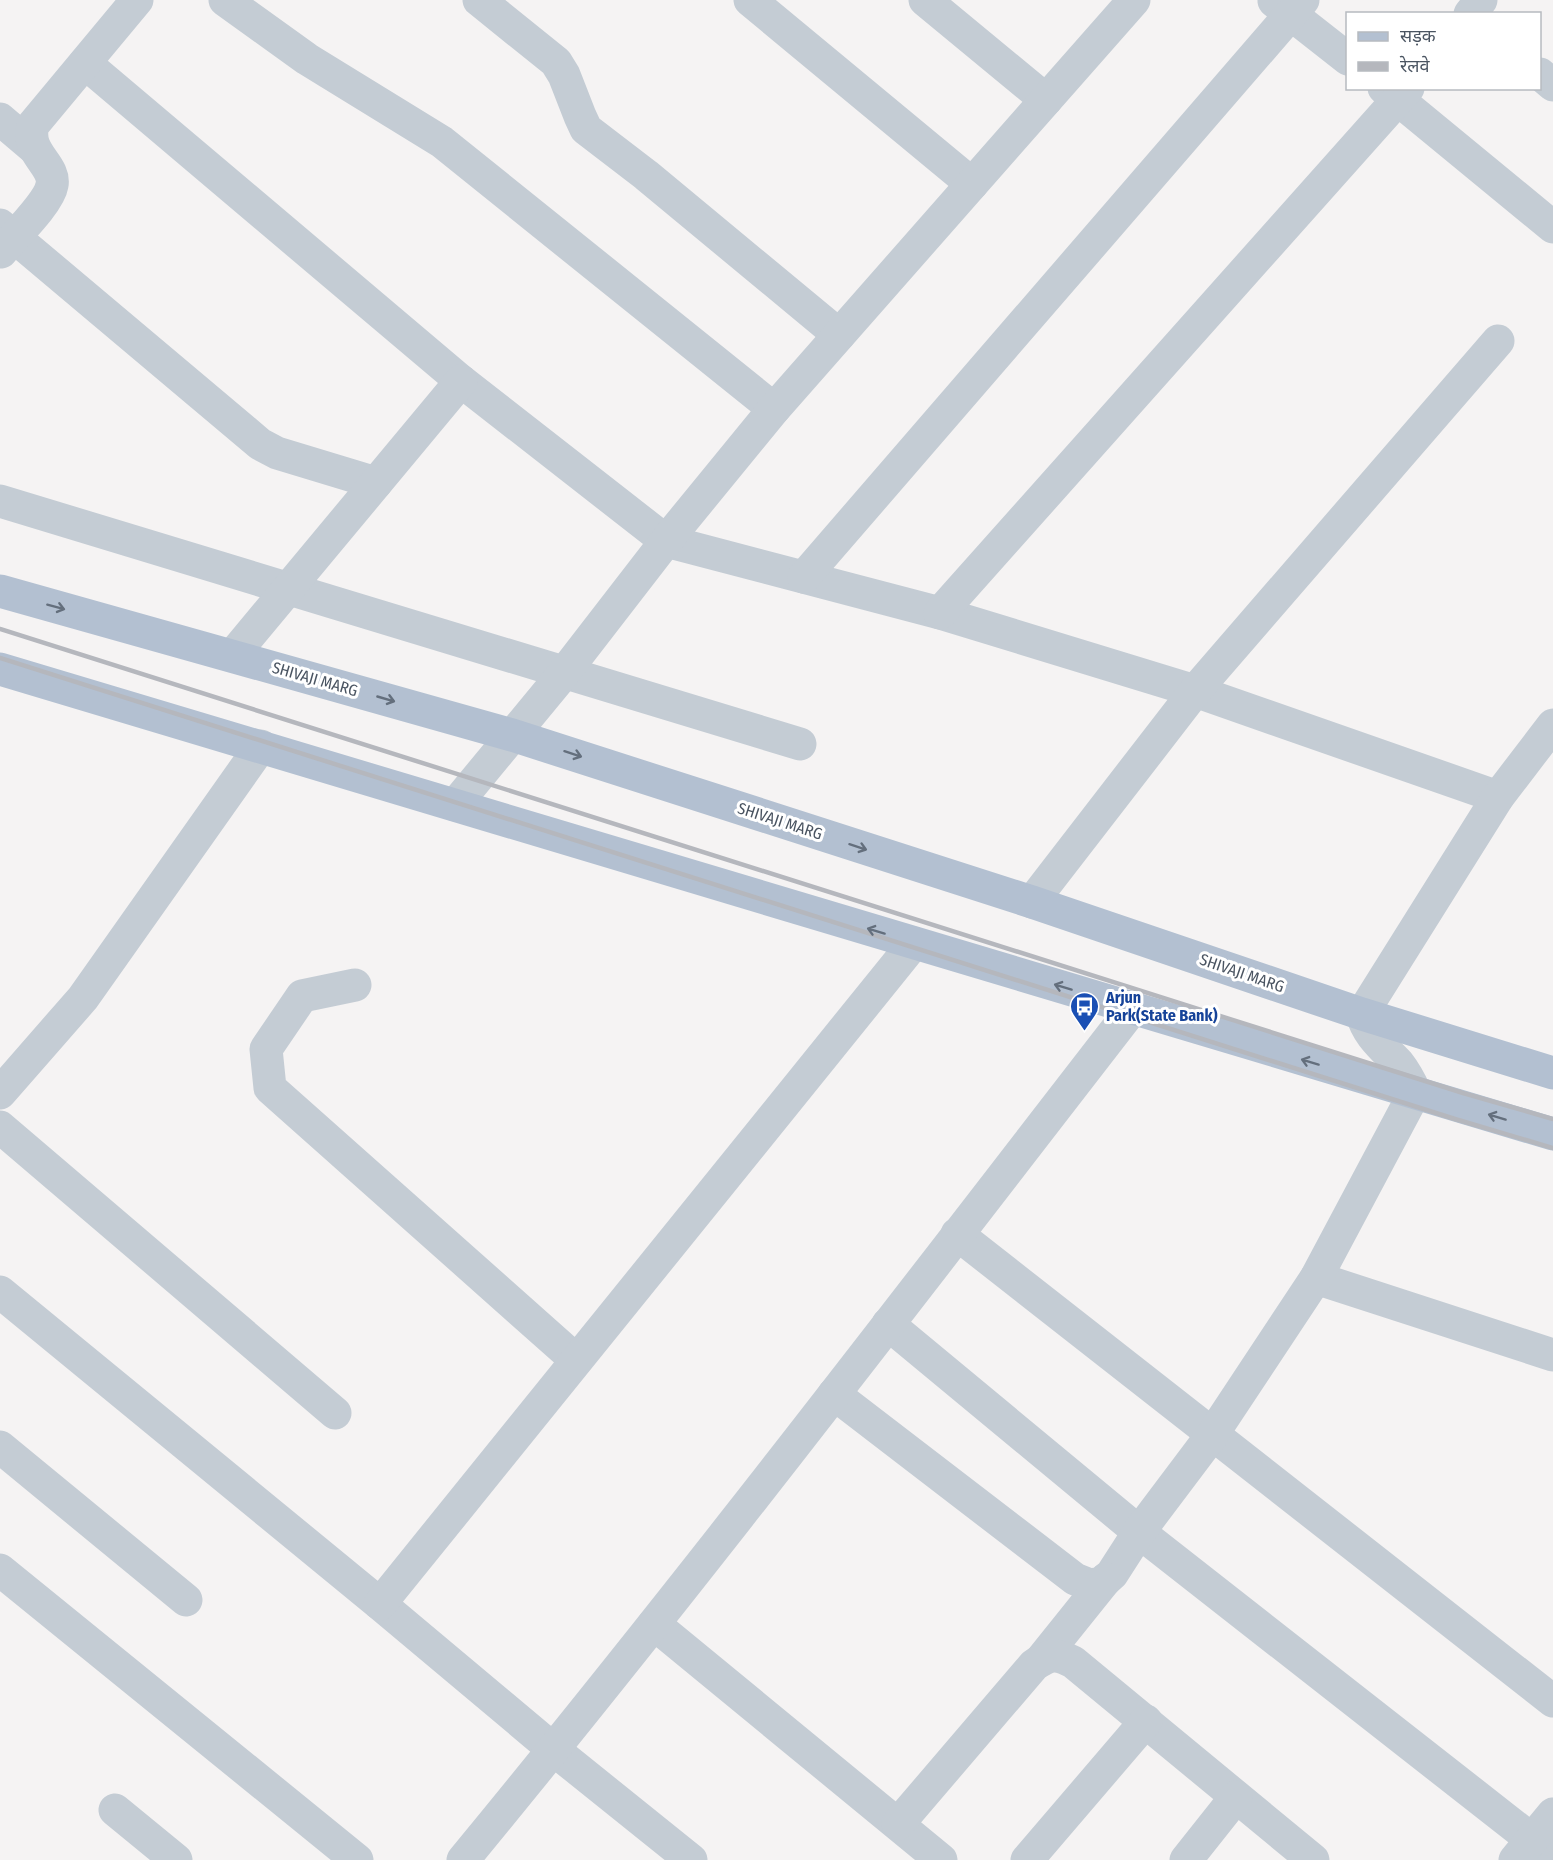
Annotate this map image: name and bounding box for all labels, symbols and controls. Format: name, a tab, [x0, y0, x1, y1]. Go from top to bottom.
legend	[1346, 12, 1541, 90]
text: सड़क	[1400, 25, 1437, 47]
text: रेलवे	[1399, 55, 1431, 77]
one-way arrow	[47, 602, 66, 613]
street label: SHIVAJI MARG	[270, 658, 360, 700]
one-way arrow	[376, 694, 395, 705]
one-way arrow	[563, 750, 582, 761]
street label: SHIVAJI MARG	[735, 798, 825, 844]
one-way arrow	[848, 842, 867, 853]
one-way arrow	[867, 925, 886, 936]
street label: SHIVAJI MARG	[1197, 950, 1287, 996]
one-way arrow	[1054, 981, 1073, 992]
place label: Arjun Park(State Bank)	[1105, 988, 1218, 1025]
bus stop icon: Arjun Park(State Bank)	[1069, 990, 1101, 1032]
one-way arrow	[1301, 1056, 1320, 1067]
one-way arrow	[1488, 1111, 1507, 1122]

